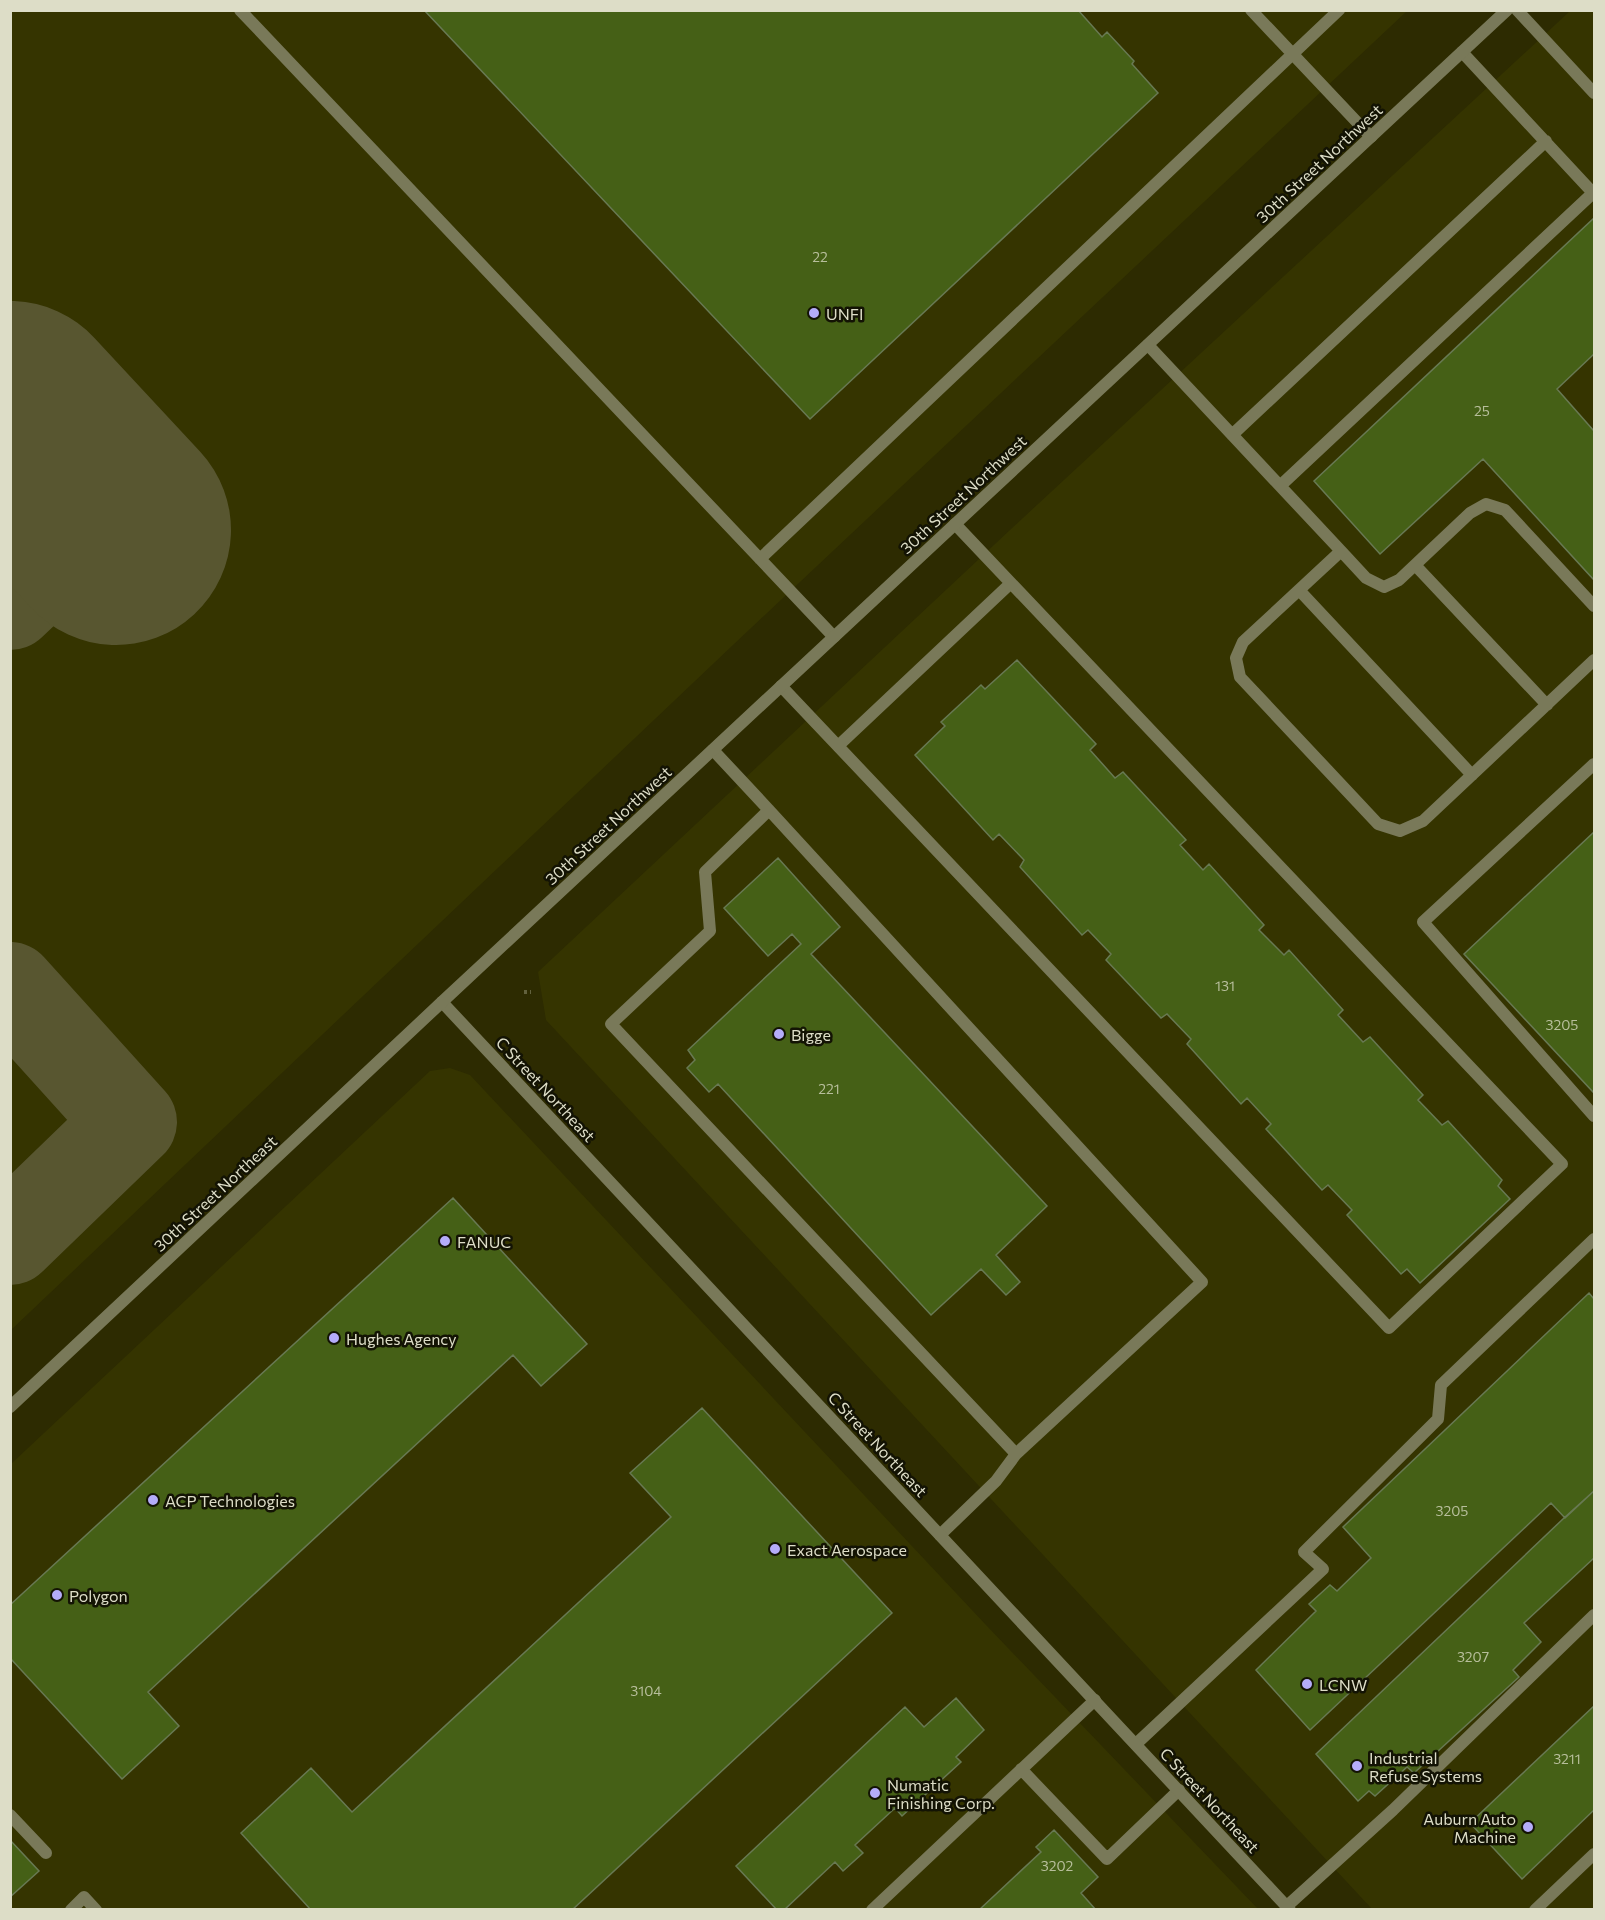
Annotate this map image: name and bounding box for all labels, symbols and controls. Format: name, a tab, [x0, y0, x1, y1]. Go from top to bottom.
street label: 30th Street Northwest	[1252, 99, 1386, 226]
house number: 22	[812, 248, 828, 265]
place label: UNFI	[826, 304, 863, 323]
marker: UNFI	[807, 306, 821, 320]
house number: 25	[1474, 402, 1490, 419]
street label: 30th Street Northwest	[896, 430, 1030, 557]
street label: 30th Street Northwest	[541, 761, 675, 888]
house number: 131	[1215, 977, 1235, 994]
house number: 3205	[1546, 1016, 1578, 1033]
place label: Bigge	[791, 1025, 831, 1044]
marker: Bigge	[772, 1027, 786, 1041]
street label: C Street Northeast	[492, 1033, 600, 1146]
house number: 221	[818, 1080, 840, 1097]
street label: 30th Street Northeast	[150, 1131, 281, 1255]
place label: FANUC	[457, 1232, 511, 1251]
marker: FANUC	[438, 1234, 452, 1248]
place label: Hughes Agency	[346, 1329, 457, 1348]
marker: Hughes Agency	[327, 1331, 341, 1345]
street label: C Street Northeast	[824, 1388, 932, 1501]
place label: ACP Technologies	[165, 1491, 295, 1510]
marker: ACP Technologies	[146, 1493, 160, 1507]
house number: 3205	[1436, 1502, 1468, 1519]
place label: Exact Aerospace	[787, 1540, 907, 1559]
marker: Exact Aerospace	[768, 1542, 782, 1556]
place label: Polygon	[69, 1586, 128, 1605]
marker: Polygon	[50, 1588, 64, 1602]
house number: 3207	[1457, 1648, 1489, 1665]
place label: LCNW	[1319, 1675, 1367, 1694]
marker: LCNW	[1300, 1677, 1314, 1691]
house number: 3104	[630, 1682, 662, 1699]
street label: C Street Northeast	[1156, 1744, 1264, 1857]
place label: Industrial Refuse Systems	[1369, 1748, 1482, 1785]
house number: 3211	[1553, 1750, 1581, 1767]
marker: Industrial Refuse Systems	[1350, 1759, 1364, 1773]
place label: Numatic Finishing Corp.	[887, 1775, 995, 1812]
marker: Numatic Finishing Corp.	[868, 1786, 882, 1800]
place label: Auburn Auto Machine	[1423, 1809, 1516, 1846]
marker: Auburn Auto Machine	[1521, 1820, 1535, 1834]
house number: 3202	[1041, 1857, 1073, 1874]

